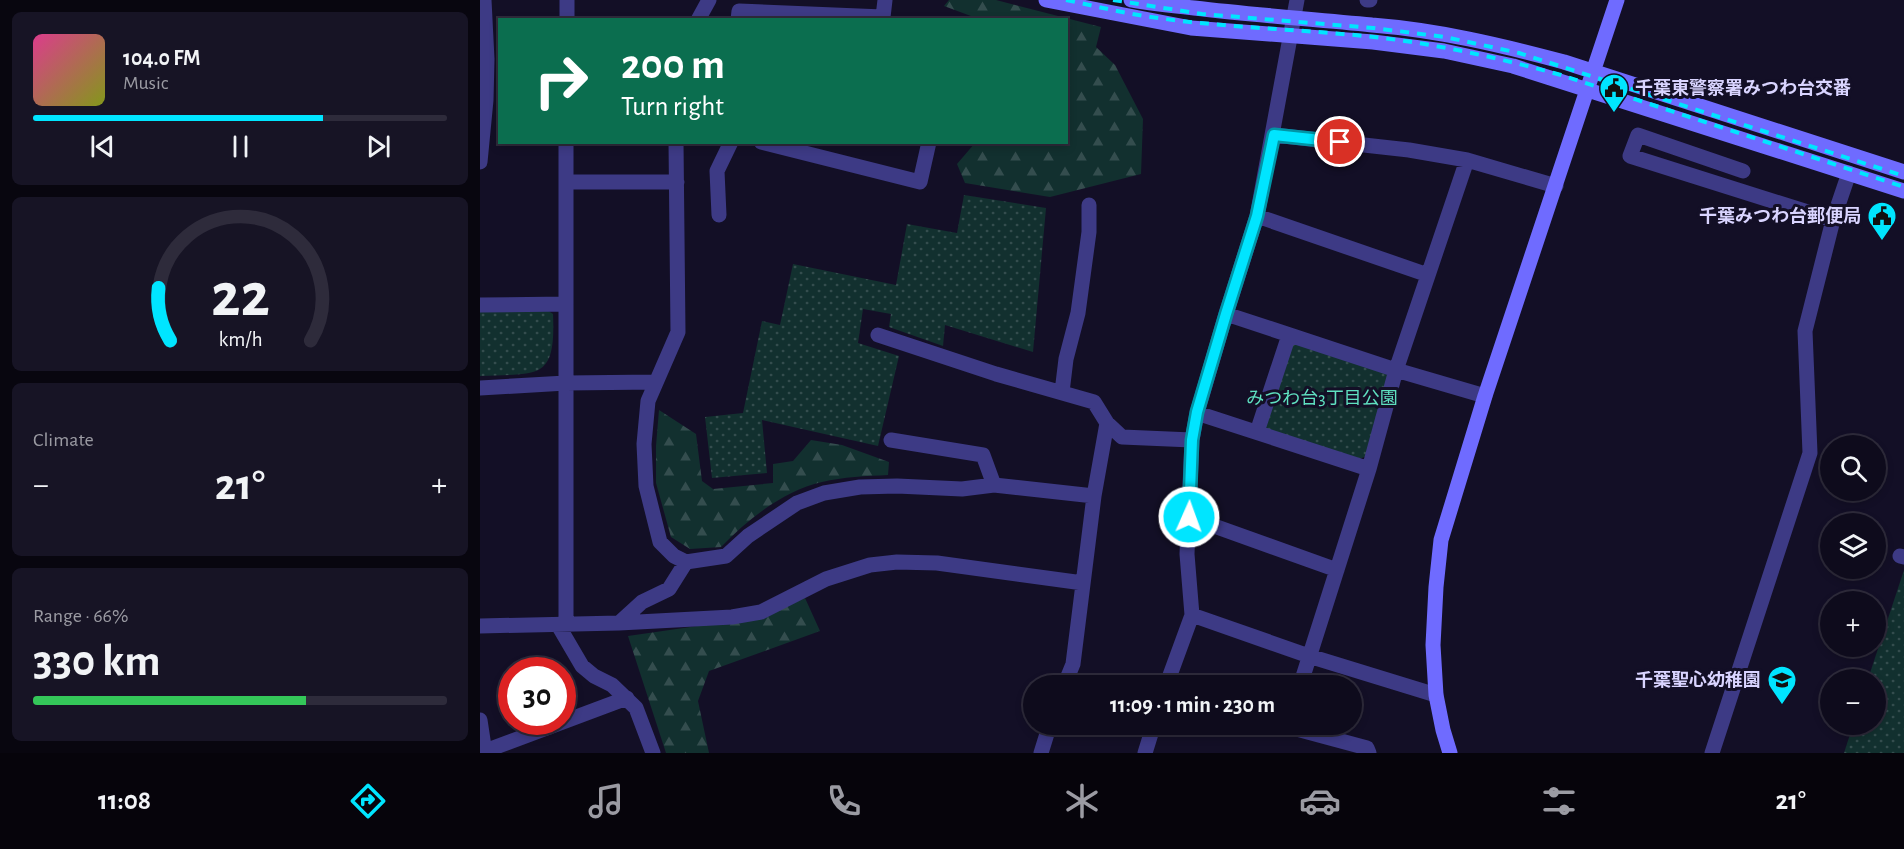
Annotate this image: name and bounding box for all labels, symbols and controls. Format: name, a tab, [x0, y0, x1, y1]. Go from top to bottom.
icon: right	[522, 42, 600, 120]
text: 200 m	[621, 44, 725, 86]
text: 104.0 FM	[123, 47, 201, 69]
public building icon: 千葉東警察署みつわ台交番	[1598, 72, 1630, 114]
text: Music	[123, 73, 169, 93]
place label: 千葉東警察署みつわ台交番	[1635, 78, 1851, 98]
text: Turn right	[621, 93, 724, 120]
pin	[1314, 116, 1365, 167]
icon: arrive	[1323, 125, 1356, 158]
icon: previous	[86, 130, 119, 163]
icon: pause	[224, 130, 257, 163]
icon: next	[362, 130, 395, 163]
public building icon: 千葉みつわ台郵便局	[1866, 200, 1898, 242]
place label: 千葉みつわ台郵便局	[1699, 206, 1861, 226]
text: 22	[211, 265, 269, 327]
text: km/h	[218, 329, 262, 350]
park label: みつわ台3丁目公園	[1246, 388, 1398, 408]
text: Climate	[33, 430, 94, 450]
map controls	[1820, 435, 1886, 735]
button: search	[1820, 435, 1886, 501]
text: 21°	[215, 463, 265, 508]
text: −	[33, 469, 49, 502]
text: +	[431, 469, 447, 502]
position arrow	[1157, 485, 1221, 549]
button: layers	[1820, 513, 1886, 579]
button: +	[1820, 591, 1886, 657]
text: Range · 66%	[33, 606, 128, 626]
text: 330 km	[33, 639, 161, 684]
speed limit sign: 30	[498, 657, 576, 735]
school or university icon: 千葉聖心幼稚園	[1766, 664, 1798, 706]
button: −	[1820, 669, 1886, 735]
place label: 千葉聖心幼稚園	[1635, 670, 1761, 690]
text: 11:09 · 1 min · 230 m	[1110, 694, 1275, 716]
icon: directions	[347, 780, 389, 822]
icon: music	[585, 780, 627, 822]
icon: phone	[823, 780, 865, 822]
icon: climate	[1061, 780, 1103, 822]
icon: car	[1299, 780, 1341, 822]
icon: filters	[1538, 780, 1580, 822]
text: 11:08	[98, 787, 151, 814]
text: 21°	[1776, 787, 1806, 814]

